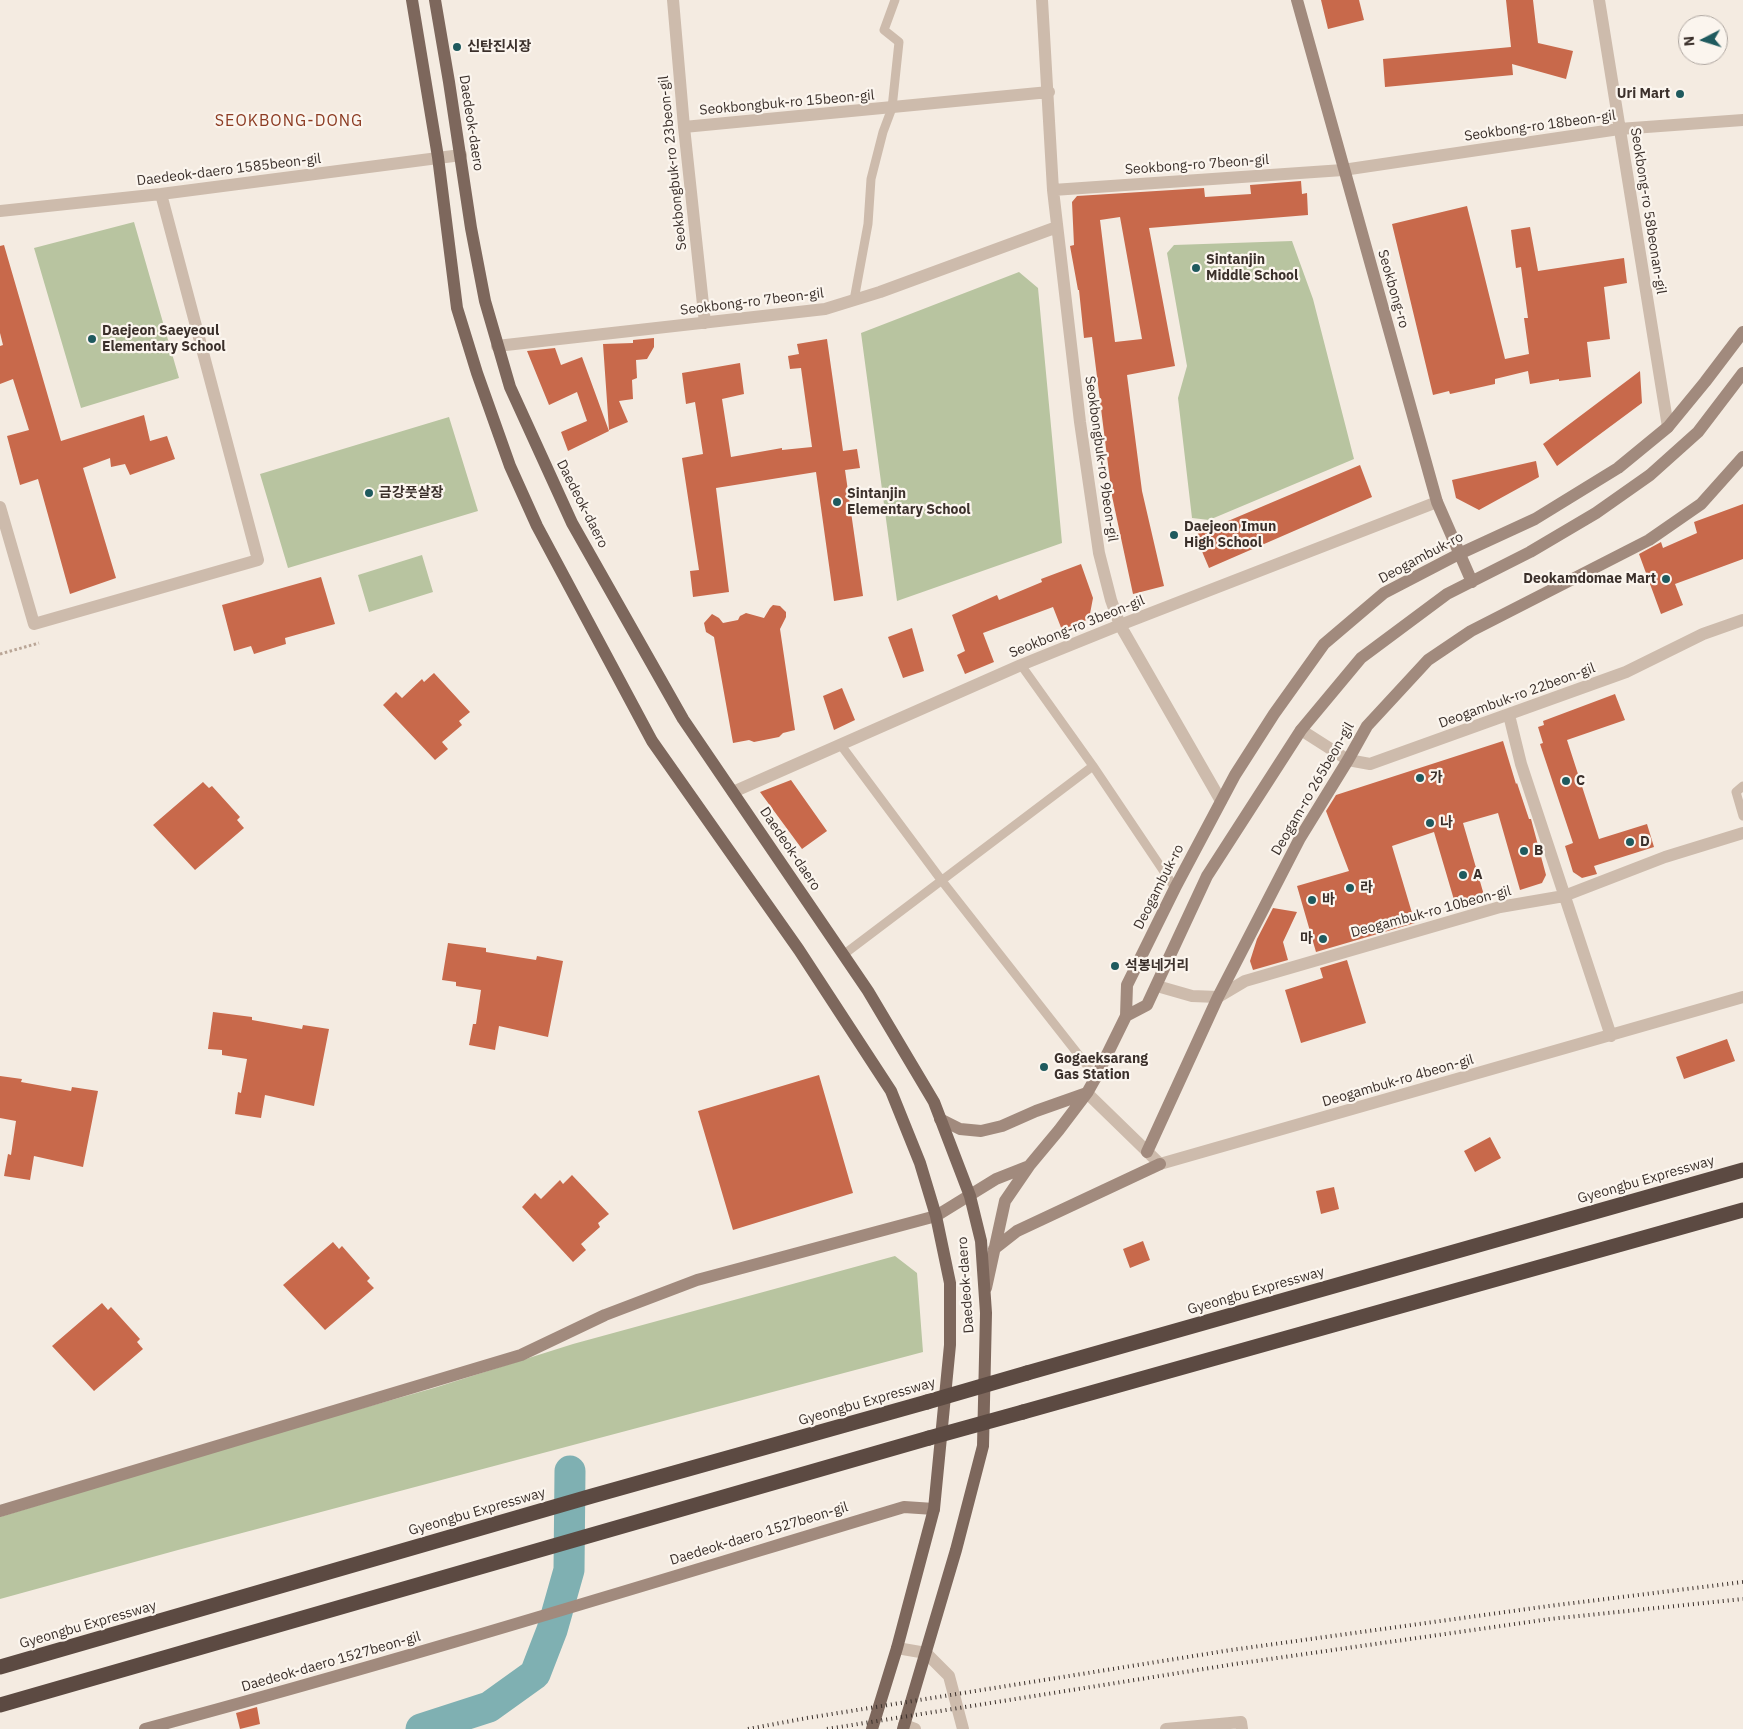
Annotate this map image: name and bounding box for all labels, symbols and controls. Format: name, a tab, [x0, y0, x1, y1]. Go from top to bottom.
north arrow	[1678, 15, 1728, 65]
text: N	[1680, 35, 1698, 47]
place label: 신탄진시장	[467, 39, 531, 55]
marker: 신탄진시장	[451, 41, 463, 53]
street label: Daedeok-daero	[455, 74, 487, 172]
street label: Seokbongbuk-ro 23beon-gil	[655, 75, 691, 251]
place label: Uri Mart	[1617, 86, 1670, 102]
street label: Seokbongbuk-ro 15beon-gil	[699, 87, 875, 119]
marker: Uri Mart	[1674, 88, 1686, 100]
street label: Seokbong-ro 18beon-gil	[1463, 107, 1617, 145]
district label: SEOKBONG-DONG	[213, 111, 365, 131]
street label: Seokbong-ro 58beonan-gil	[1627, 127, 1669, 295]
street label: Daedeok-daero 1585beon-gil	[136, 150, 322, 190]
street label: Seokbong-ro 7beon-gil	[1124, 152, 1270, 178]
street label: Seokbong-ro	[1374, 248, 1412, 330]
place label: Sintanjin Middle School	[1206, 252, 1298, 284]
marker: Sintanjin Middle School	[1190, 262, 1202, 274]
street label: Seokbong-ro 7beon-gil	[679, 285, 825, 319]
place label: Daejeon Saeyeoul Elementary School	[102, 323, 226, 356]
marker: Daejeon Saeyeoul Elementary School	[86, 333, 98, 345]
street label: Seokbongbuk-ro 9beon-gil	[1081, 375, 1121, 543]
street label: Daedeok-daero	[553, 457, 611, 551]
place label: 금강풋살장	[379, 485, 443, 501]
place label: Sintanjin Elementary School	[847, 486, 971, 518]
marker: 금강풋살장	[363, 487, 375, 499]
marker: Sintanjin Elementary School	[831, 496, 843, 508]
place label: Daejeon Imun High School	[1184, 519, 1276, 552]
marker: Daejeon Imun High School	[1168, 529, 1180, 541]
street label: Deogambuk-ro	[1376, 529, 1466, 587]
place label: Deokamdomae Mart	[1523, 571, 1656, 587]
marker: Deokamdomae Mart	[1660, 573, 1672, 585]
street label: Seokbong-ro 3beon-gil	[1007, 592, 1147, 662]
street label: Deogambuk-ro 22beon-gil	[1436, 660, 1598, 732]
street label: Deogam-ro 265beon-gil	[1268, 719, 1358, 859]
place label: 가	[1430, 770, 1443, 786]
marker: 가	[1414, 772, 1426, 784]
place label: C	[1576, 773, 1585, 789]
marker: C	[1560, 775, 1572, 787]
street label: Daedeok-daero	[756, 804, 824, 894]
place label: 나	[1440, 815, 1453, 831]
marker: 나	[1424, 817, 1436, 829]
place label: D	[1640, 834, 1650, 850]
marker: D	[1624, 836, 1636, 848]
street label: Deogambuk-ro	[1130, 842, 1188, 932]
place label: B	[1534, 843, 1543, 859]
marker: B	[1518, 845, 1530, 857]
place label: A	[1473, 867, 1483, 883]
marker: A	[1457, 869, 1469, 881]
place label: 라	[1360, 880, 1373, 896]
marker: 라	[1344, 882, 1356, 894]
street label: Deogambuk-ro 10beon-gil	[1349, 882, 1513, 942]
place label: 바	[1322, 892, 1335, 908]
marker: 바	[1306, 894, 1318, 906]
place label: 마	[1300, 931, 1313, 947]
marker: 마	[1317, 933, 1329, 945]
place label: 석봉네거리	[1125, 958, 1189, 974]
marker: 석봉네거리	[1109, 960, 1121, 972]
place label: Gogaeksarang Gas Station	[1054, 1051, 1148, 1084]
street label: Deogambuk-ro 4beon-gil	[1320, 1051, 1476, 1111]
marker: Gogaeksarang Gas Station	[1038, 1061, 1050, 1073]
street label: Gyeongbu Expressway	[1576, 1152, 1716, 1208]
street label: Daedeok-daero	[954, 1236, 978, 1334]
street label: Gyeongbu Expressway	[1186, 1263, 1326, 1319]
street label: Gyeongbu Expressway	[797, 1374, 937, 1430]
street label: Gyeongbu Expressway	[407, 1484, 547, 1540]
street label: Daedeok-daero 1527beon-gil	[668, 1499, 850, 1569]
street label: Gyeongbu Expressway	[18, 1597, 158, 1653]
street label: Daedeok-daero 1527beon-gil	[239, 1628, 423, 1696]

